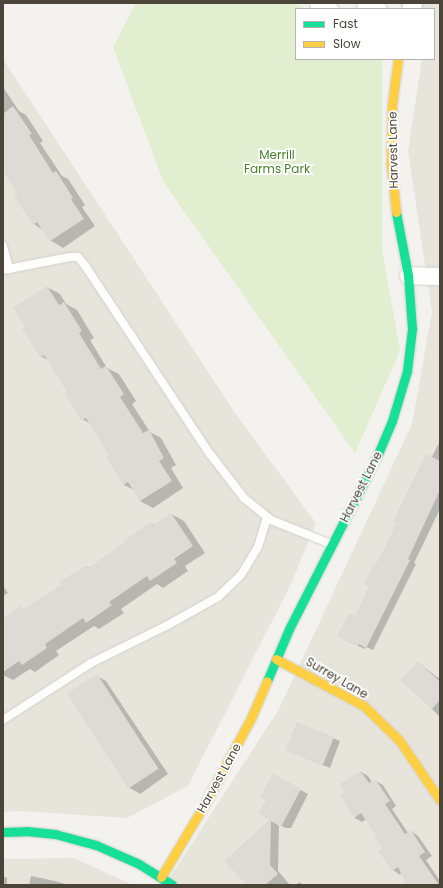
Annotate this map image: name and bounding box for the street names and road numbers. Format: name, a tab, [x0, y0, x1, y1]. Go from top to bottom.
street label: Harvest Lane	[385, 111, 401, 189]
street label: Harvest Lane	[337, 449, 385, 525]
street label: Surrey Lane	[303, 654, 371, 702]
street label: Harvest Lane	[194, 741, 244, 815]

